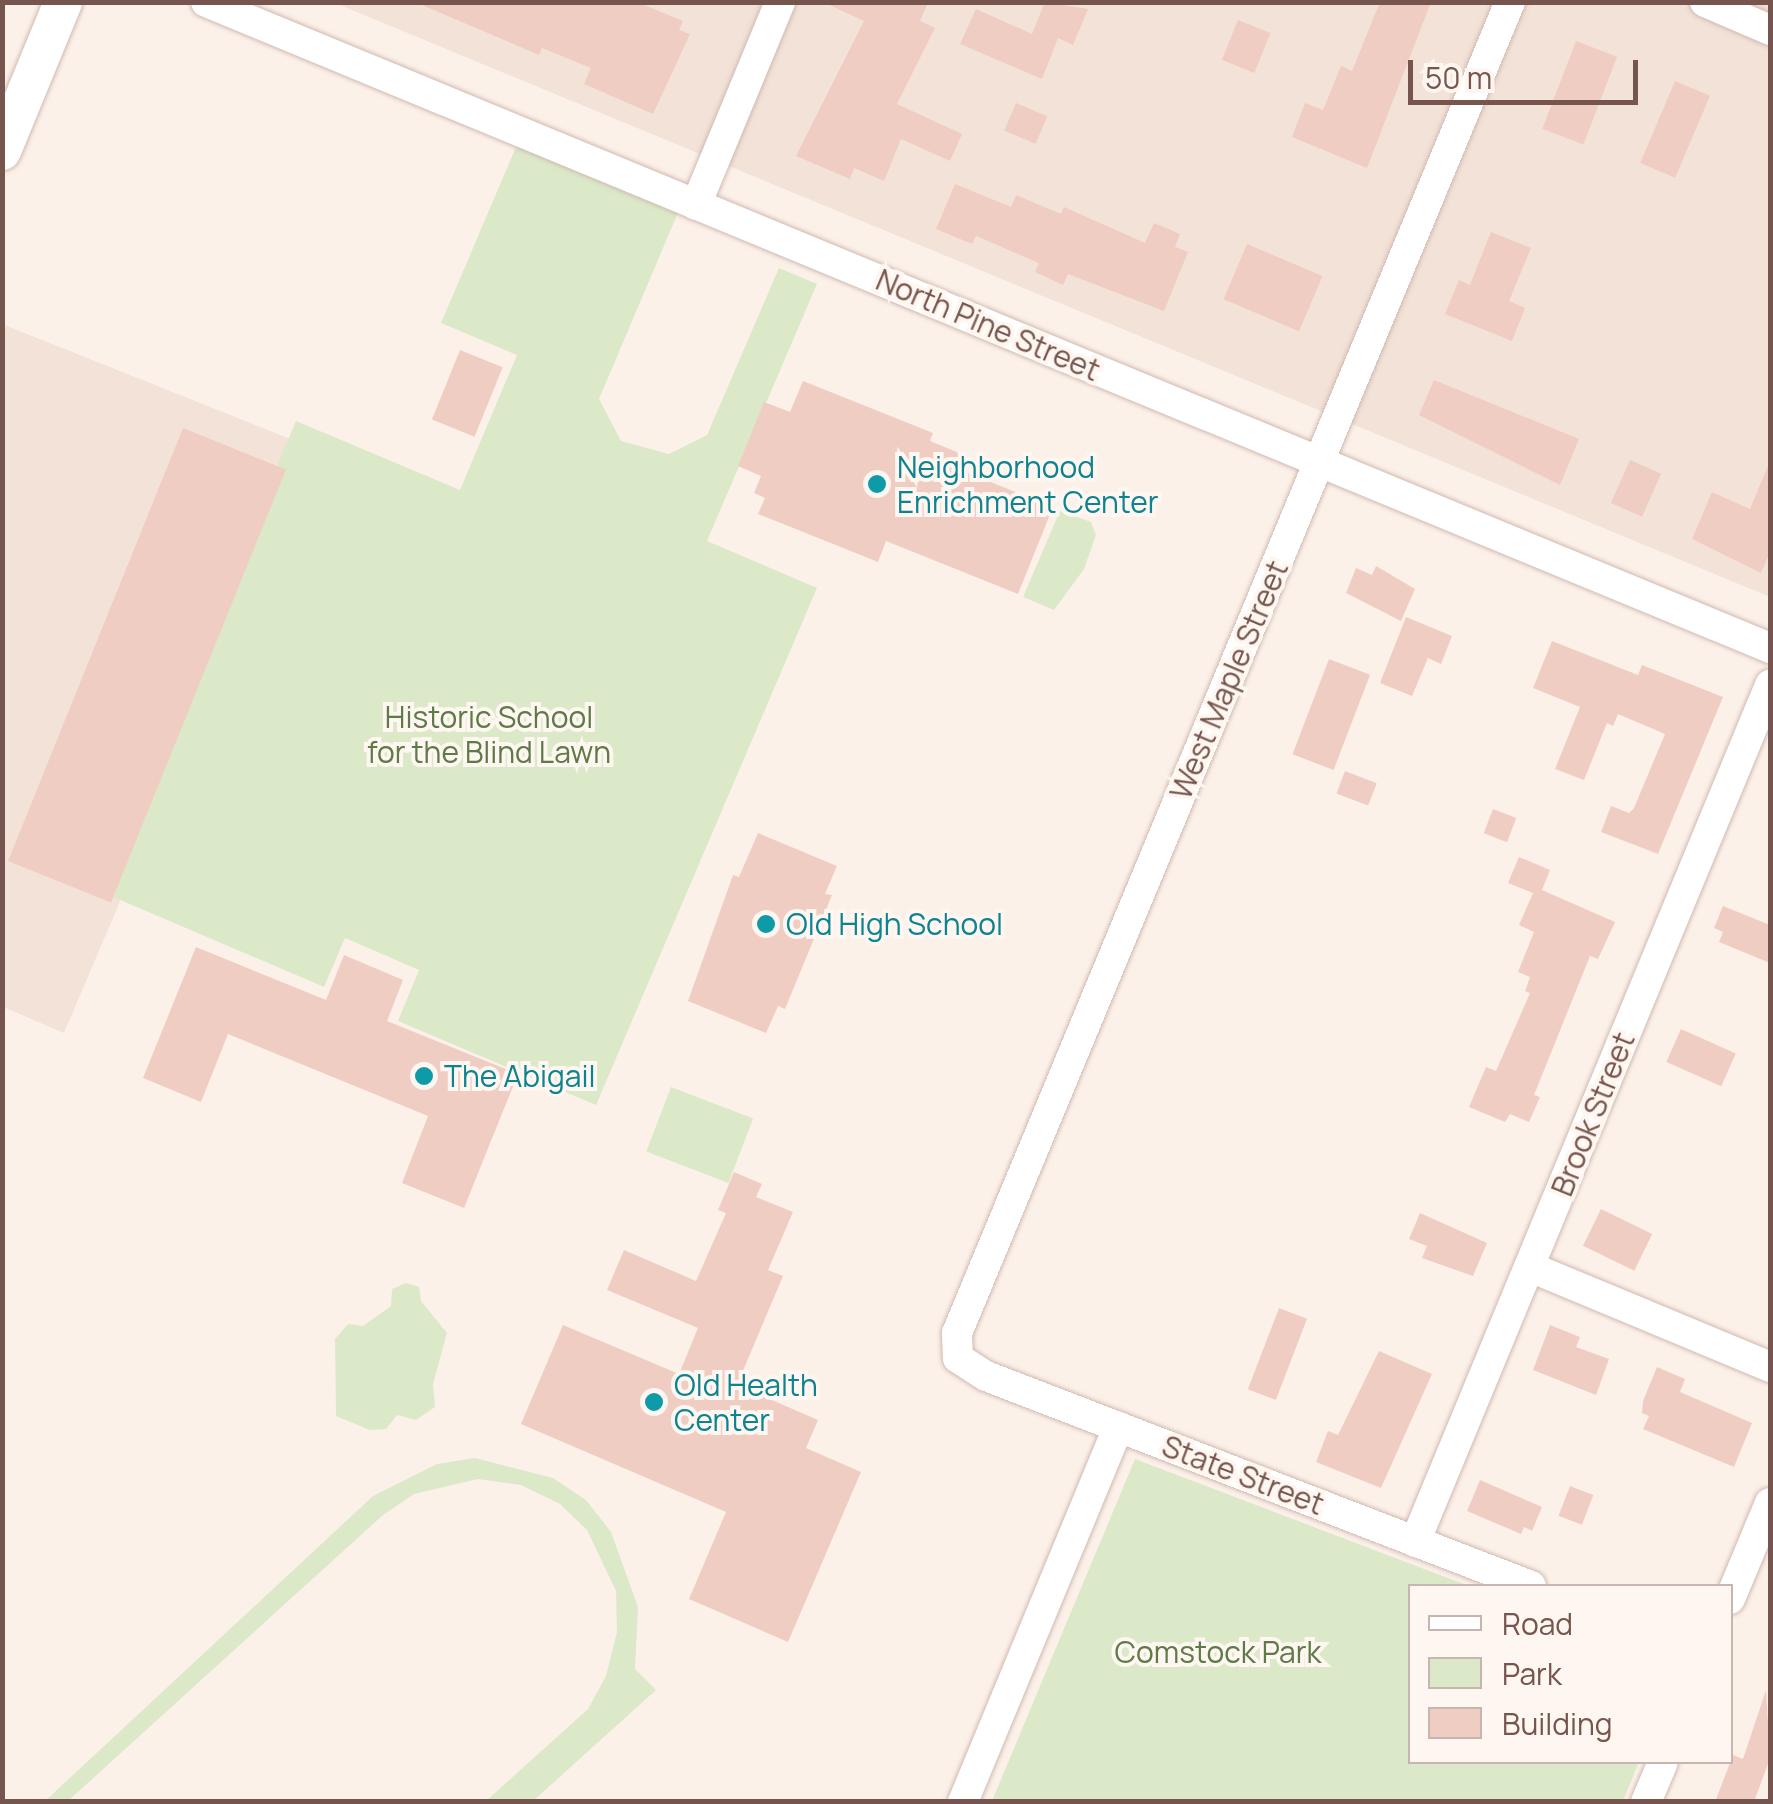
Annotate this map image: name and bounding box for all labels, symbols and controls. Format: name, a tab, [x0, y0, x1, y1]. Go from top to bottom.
scale bar	[1413, 40, 1643, 102]
text: 50 m	[1425, 57, 1492, 98]
street label: North Pine Street	[871, 262, 1105, 388]
place label: Neighborhood Enrichment Center	[897, 449, 1159, 520]
marker: Neighborhood Enrichment Center	[866, 473, 888, 495]
street label: West Maple Street	[1162, 555, 1296, 805]
park label: Historic School for the Blind Lawn	[367, 699, 611, 770]
place label: Old High School	[786, 906, 1003, 942]
marker: Old High School	[755, 913, 777, 935]
street label: Brook Street	[1544, 1027, 1642, 1201]
place label: The Abigail	[444, 1058, 595, 1094]
marker: The Abigail	[413, 1065, 435, 1087]
place label: Old Health Center	[674, 1367, 818, 1438]
marker: Old Health Center	[643, 1391, 665, 1413]
street label: State Street	[1157, 1428, 1329, 1522]
legend	[1408, 1584, 1733, 1764]
text: Road	[1502, 1603, 1573, 1644]
park label: Comstock Park	[1115, 1634, 1321, 1670]
text: Park	[1502, 1653, 1562, 1694]
text: Building	[1502, 1703, 1613, 1744]

